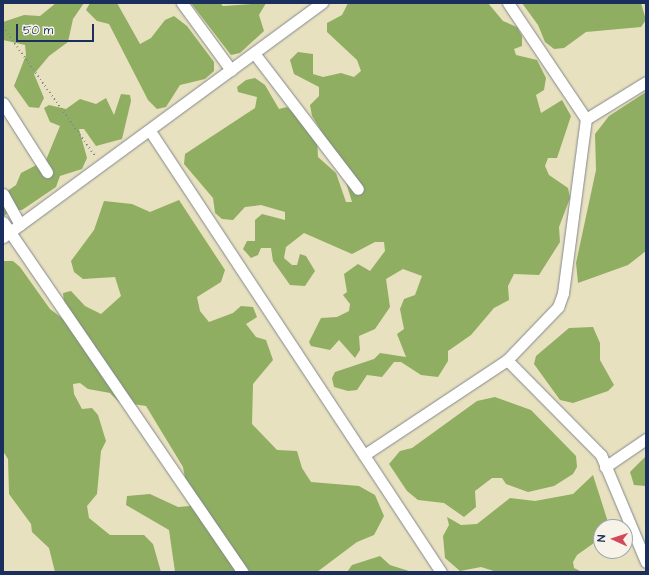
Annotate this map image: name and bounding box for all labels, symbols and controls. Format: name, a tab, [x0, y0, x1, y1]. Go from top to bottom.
scale bar	[18, 16, 96, 42]
text: 50 m	[23, 22, 53, 39]
north arrow	[593, 519, 633, 559]
text: N	[594, 535, 609, 542]

